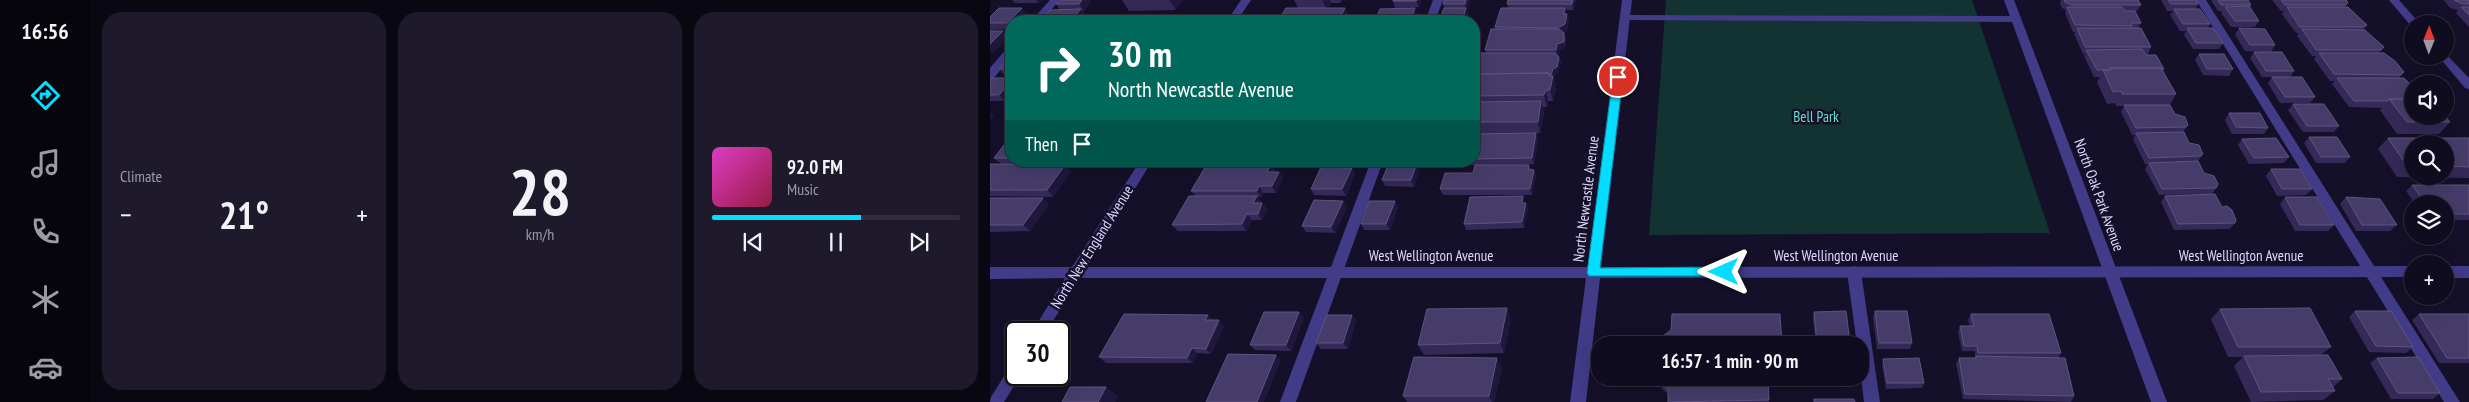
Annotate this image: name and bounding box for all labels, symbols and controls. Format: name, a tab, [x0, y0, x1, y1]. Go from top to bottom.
north arrow	[2404, 15, 2454, 65]
map controls	[2404, 15, 2454, 305]
text: 16:56	[21, 17, 69, 45]
text: 30 m	[1108, 31, 1172, 77]
icon: right	[1025, 35, 1090, 100]
pin	[1597, 56, 1639, 98]
icon: arrive	[1604, 63, 1632, 91]
text: North Newcastle Avenue	[1108, 75, 1294, 103]
button: sound	[2404, 75, 2454, 125]
icon: directions	[28, 78, 63, 113]
park label: Bell Park	[1793, 107, 1839, 126]
icon: arrive	[1068, 130, 1096, 158]
text: Then	[1025, 132, 1058, 156]
street label: North Newcastle Avenue	[1568, 135, 1603, 263]
button: search	[2404, 135, 2454, 185]
street label: North Oak Park Avenue	[2070, 136, 2129, 254]
icon: music	[28, 146, 63, 181]
text: 28	[509, 149, 571, 233]
text: 92.0 FM	[787, 155, 843, 179]
text: Climate	[120, 166, 162, 186]
text: Music	[787, 179, 819, 199]
street label: North New England Avenue	[1046, 182, 1137, 312]
text: 21°	[219, 190, 269, 239]
button: layers	[2404, 195, 2454, 245]
text: −	[120, 196, 132, 233]
text: +	[356, 196, 368, 233]
icon: phone	[28, 214, 63, 249]
text: km/h	[526, 224, 554, 244]
icon: previous	[739, 228, 767, 256]
icon: pause	[822, 228, 850, 256]
icon: next	[905, 228, 933, 256]
position arrow	[1697, 245, 1749, 297]
street label: West Wellington Avenue	[1369, 246, 1493, 265]
street label: West Wellington Avenue	[1774, 246, 1898, 265]
street label: West Wellington Avenue	[2179, 246, 2303, 265]
button: +	[2404, 255, 2454, 305]
icon: climate	[28, 282, 63, 317]
speed limit sign: 30	[1005, 321, 1070, 386]
text: 16:57 · 1 min · 90 m	[1662, 349, 1798, 373]
icon: car	[28, 350, 63, 385]

